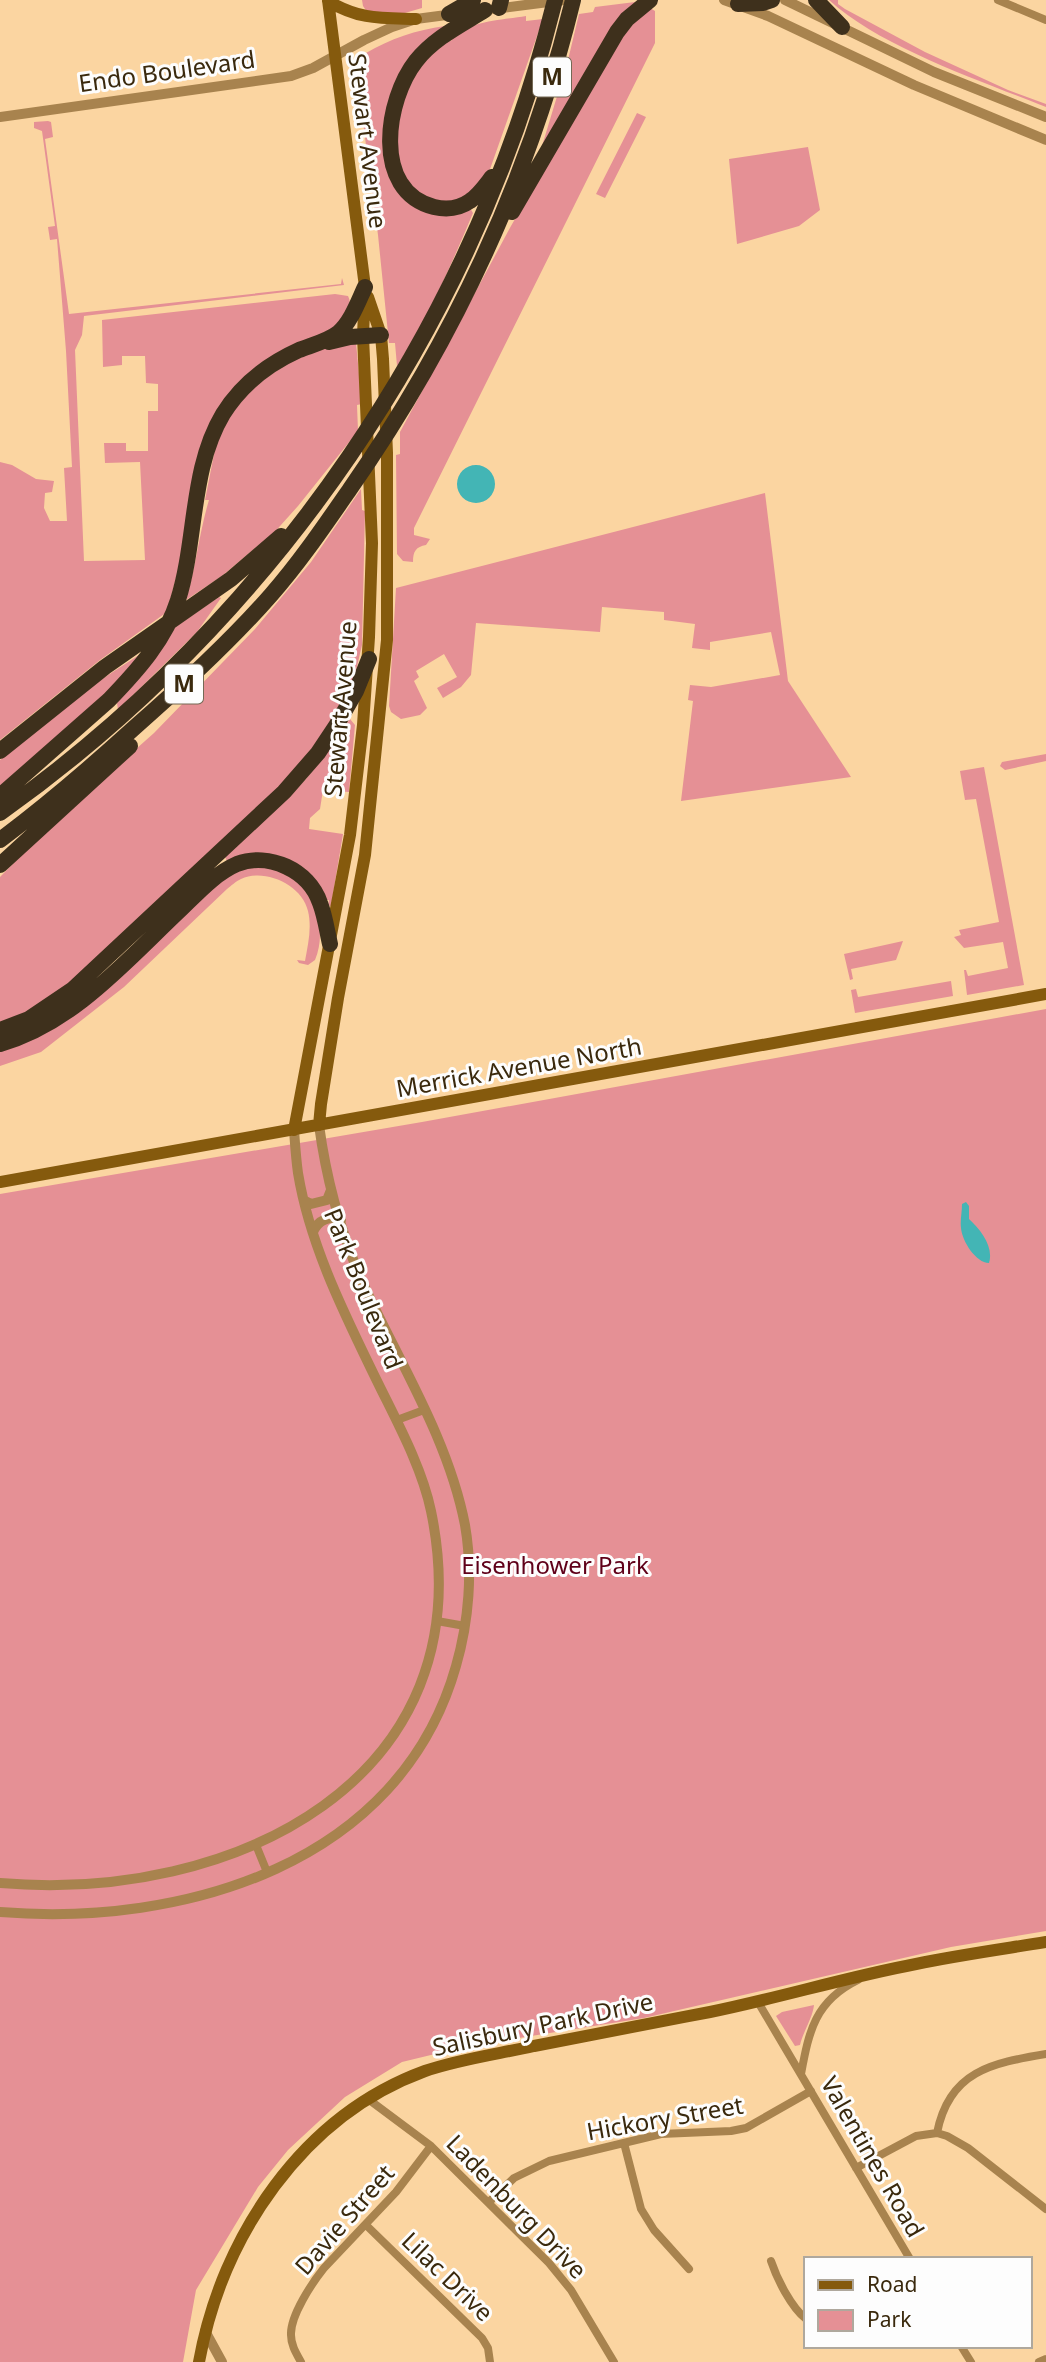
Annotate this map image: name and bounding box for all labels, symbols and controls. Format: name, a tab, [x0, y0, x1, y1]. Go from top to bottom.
street label: Endo Boulevard	[76, 42, 257, 99]
street label: Stewart Avenue	[341, 51, 396, 230]
road number: M	[533, 58, 571, 96]
street label: Stewart Avenue	[315, 620, 364, 798]
road number: M	[165, 664, 203, 704]
street label: Merrick Avenue North	[393, 1029, 644, 1104]
street label: Park Boulevard	[317, 1203, 412, 1374]
park label: Eisenhower Park	[461, 1548, 649, 1581]
street label: Salisbury Park Drive	[429, 1984, 656, 2063]
street label: Valentines Road	[814, 2070, 933, 2243]
street label: Hickory Street	[584, 2087, 746, 2148]
street label: Ladenburg Drive	[440, 2127, 595, 2285]
street label: Davie Street	[287, 2157, 401, 2281]
street label: Lilac Drive	[395, 2224, 501, 2328]
legend	[804, 2257, 1032, 2348]
text: Road	[867, 2270, 917, 2298]
text: Park	[867, 2305, 912, 2333]

